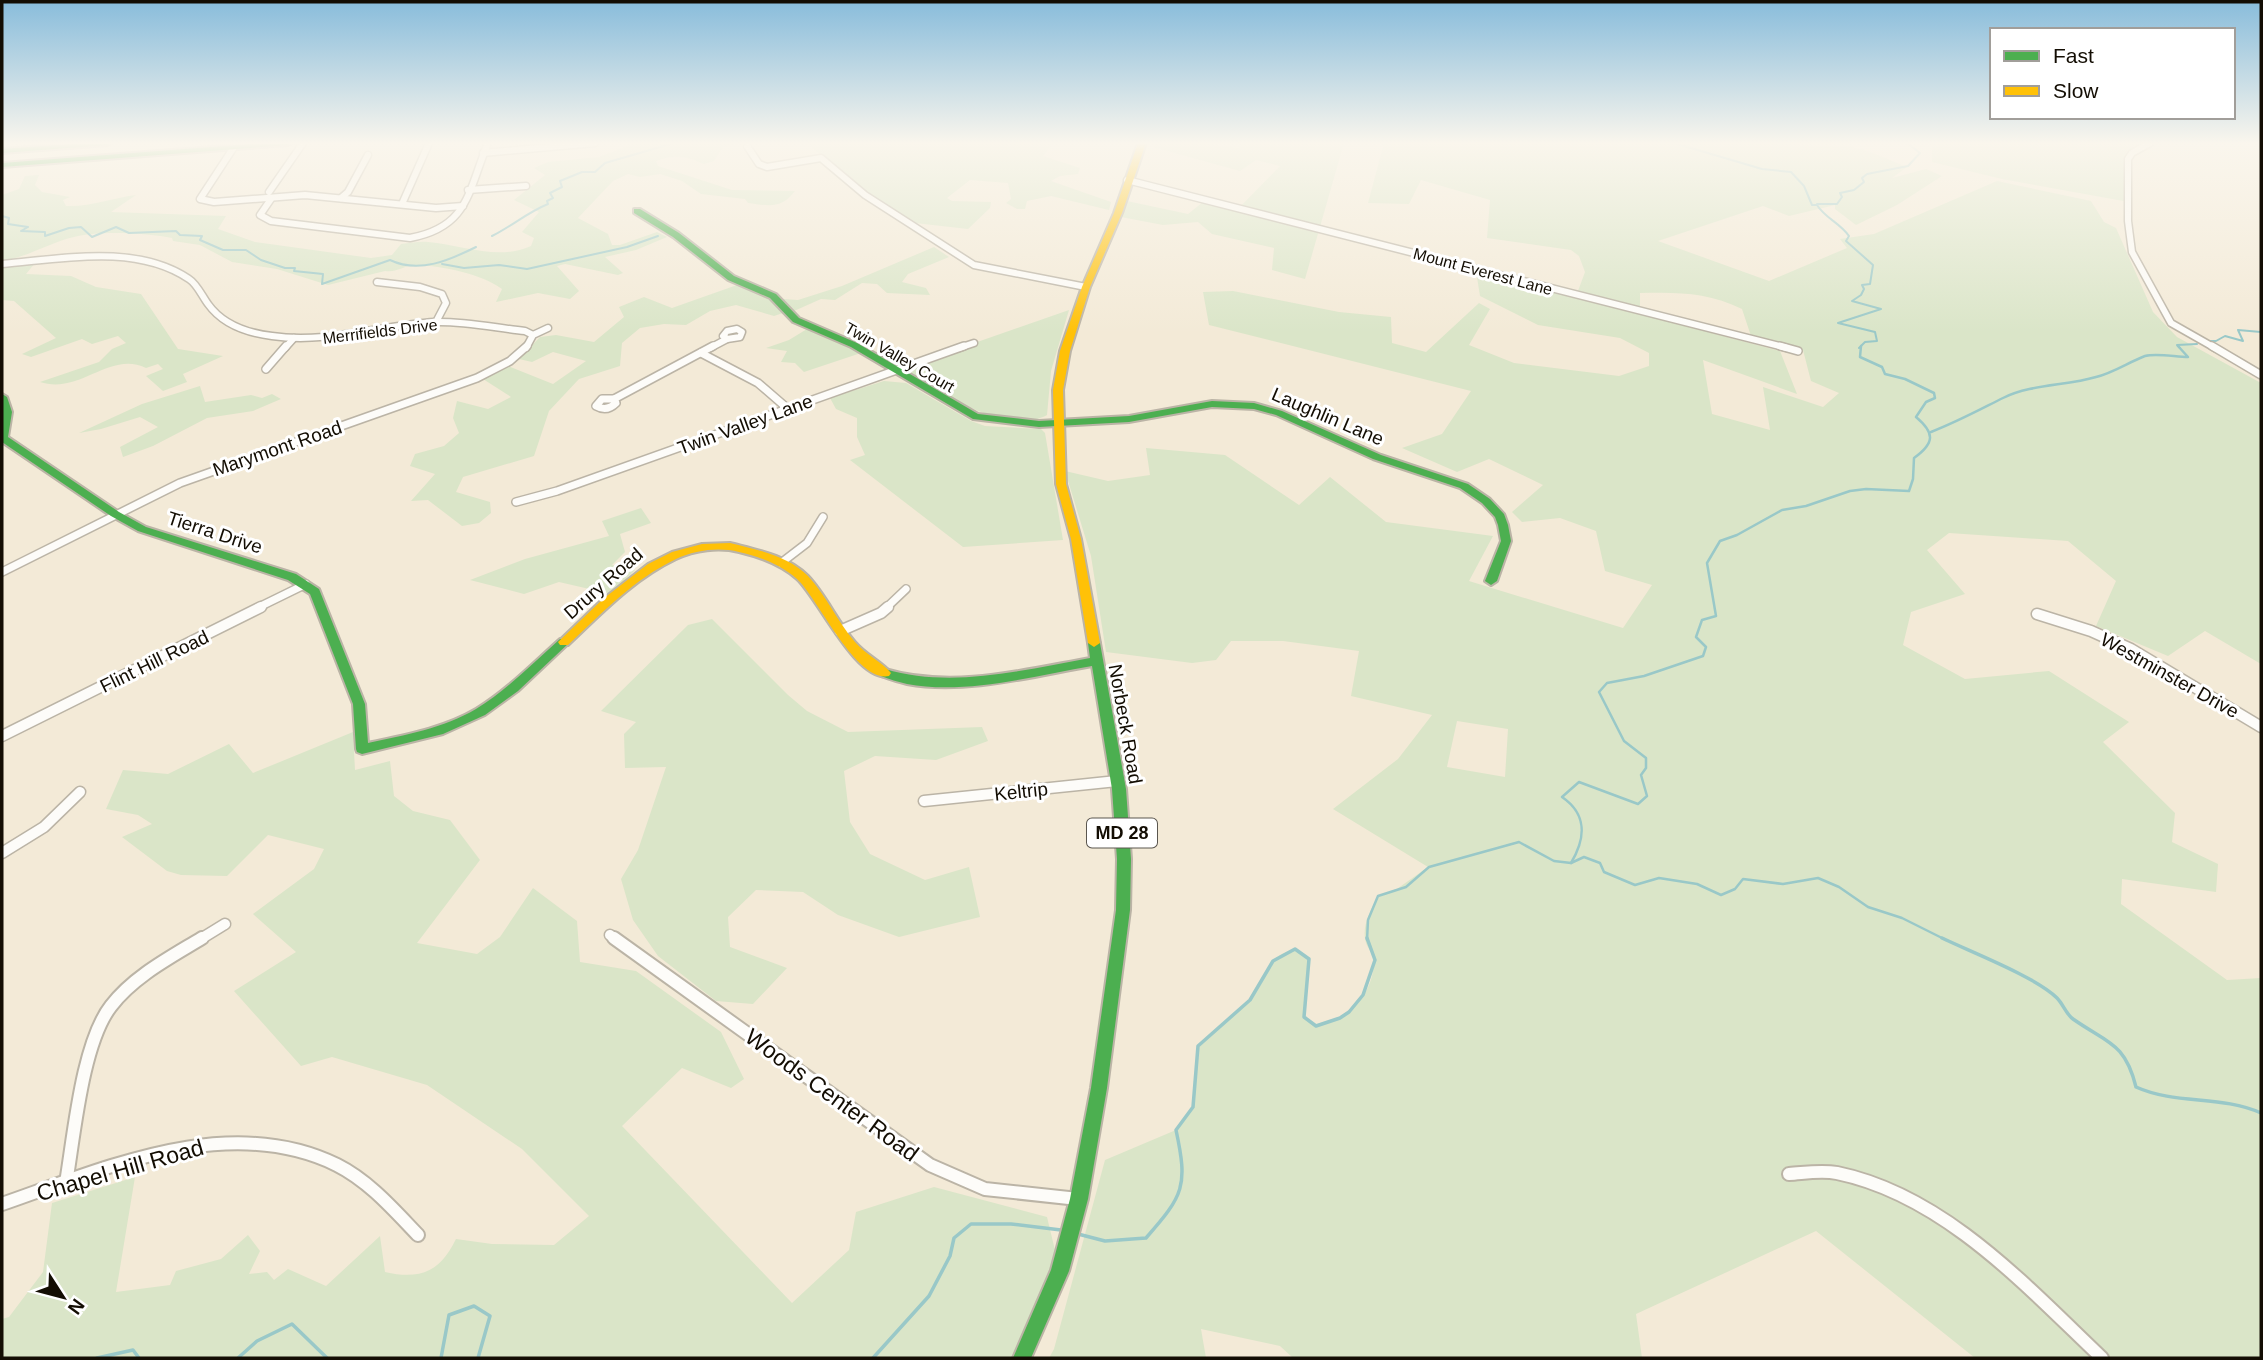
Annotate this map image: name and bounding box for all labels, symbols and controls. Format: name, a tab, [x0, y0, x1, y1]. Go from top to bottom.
legend	[1990, 28, 2235, 119]
text: Fast	[2053, 44, 2094, 67]
text: Slow	[2053, 79, 2099, 102]
street label: Mount Everest Lane	[1412, 245, 1554, 298]
street label: Merrifields Drive	[322, 316, 439, 347]
street label: Twin Valley Court	[842, 319, 958, 396]
street label: Laughlin Lane	[1269, 383, 1387, 449]
street label: Twin Valley Lane	[675, 390, 816, 459]
street label: Marymont Road	[210, 417, 344, 480]
street label: Tierra Drive	[165, 507, 265, 558]
street label: Drury Road	[560, 544, 647, 623]
street label: Flint Hill Road	[96, 626, 212, 697]
street label: Westminster Drive	[2097, 629, 2243, 722]
street label: Norbeck Road	[1105, 662, 1146, 786]
street label: Keltrip	[993, 778, 1049, 805]
road number: MD 28	[1087, 818, 1157, 848]
street label: Woods Center Road	[740, 1023, 924, 1167]
street label: Chapel Hill Road	[33, 1134, 207, 1206]
north arrow	[28, 1262, 98, 1332]
text: N	[64, 1295, 89, 1318]

